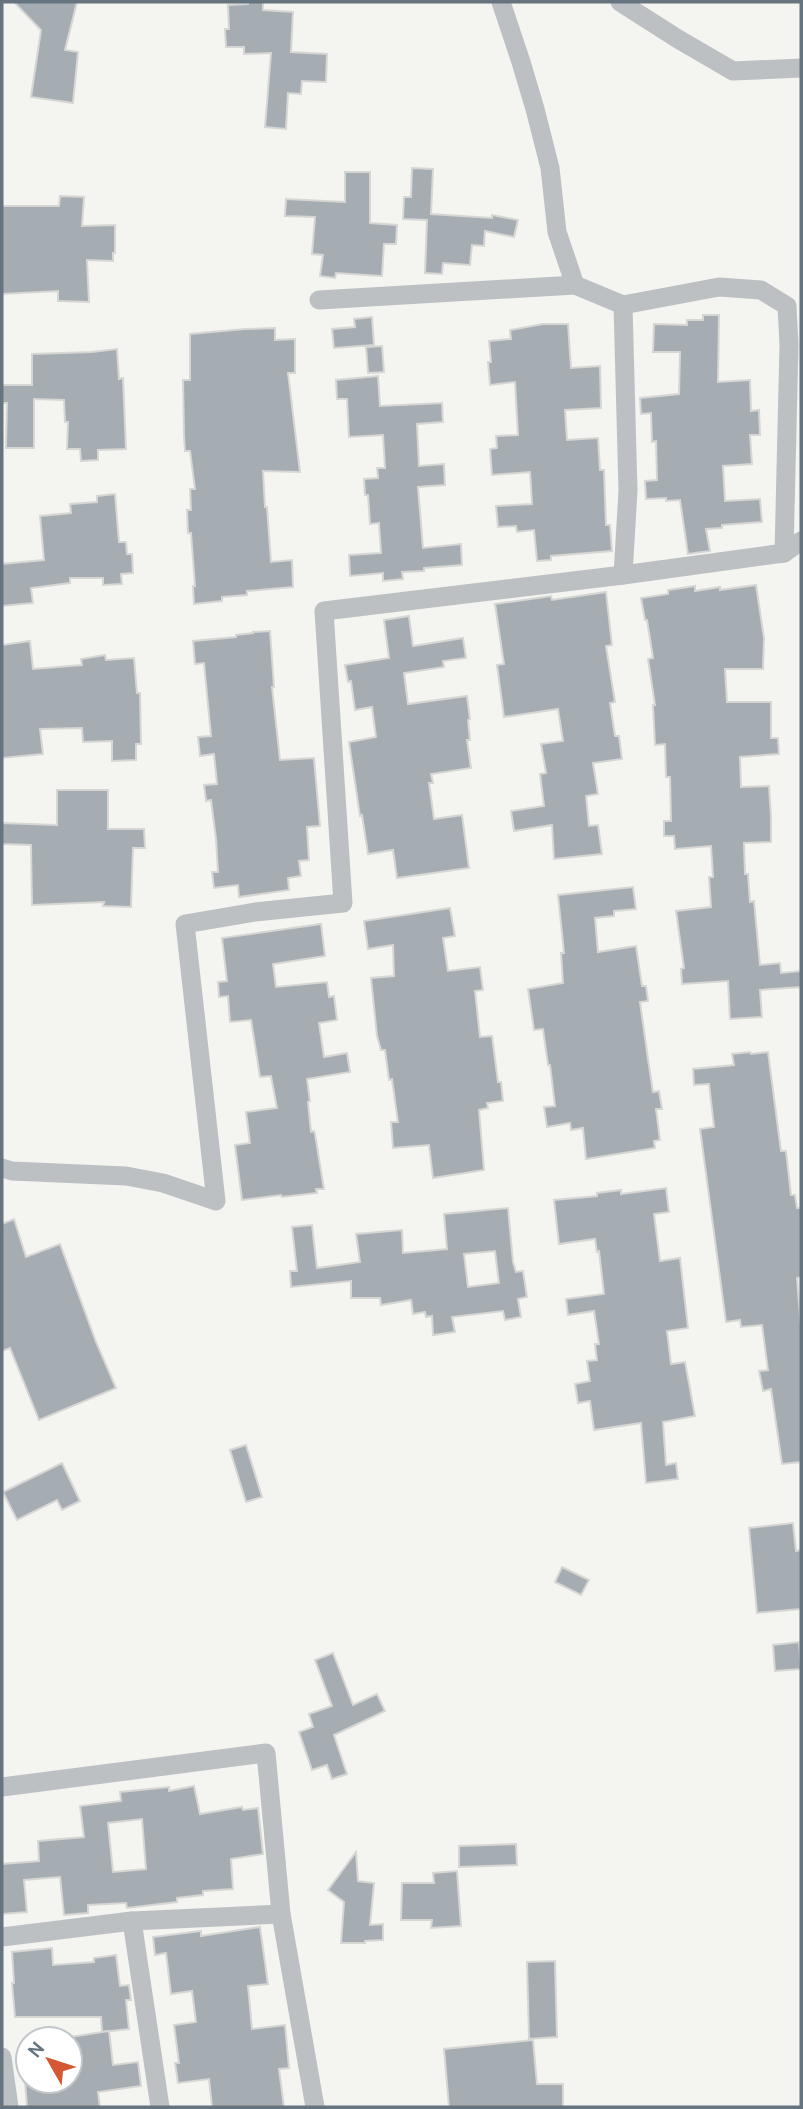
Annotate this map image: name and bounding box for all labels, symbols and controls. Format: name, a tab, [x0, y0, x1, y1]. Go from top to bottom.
north arrow	[14, 2025, 84, 2095]
text: N	[23, 2037, 49, 2062]

